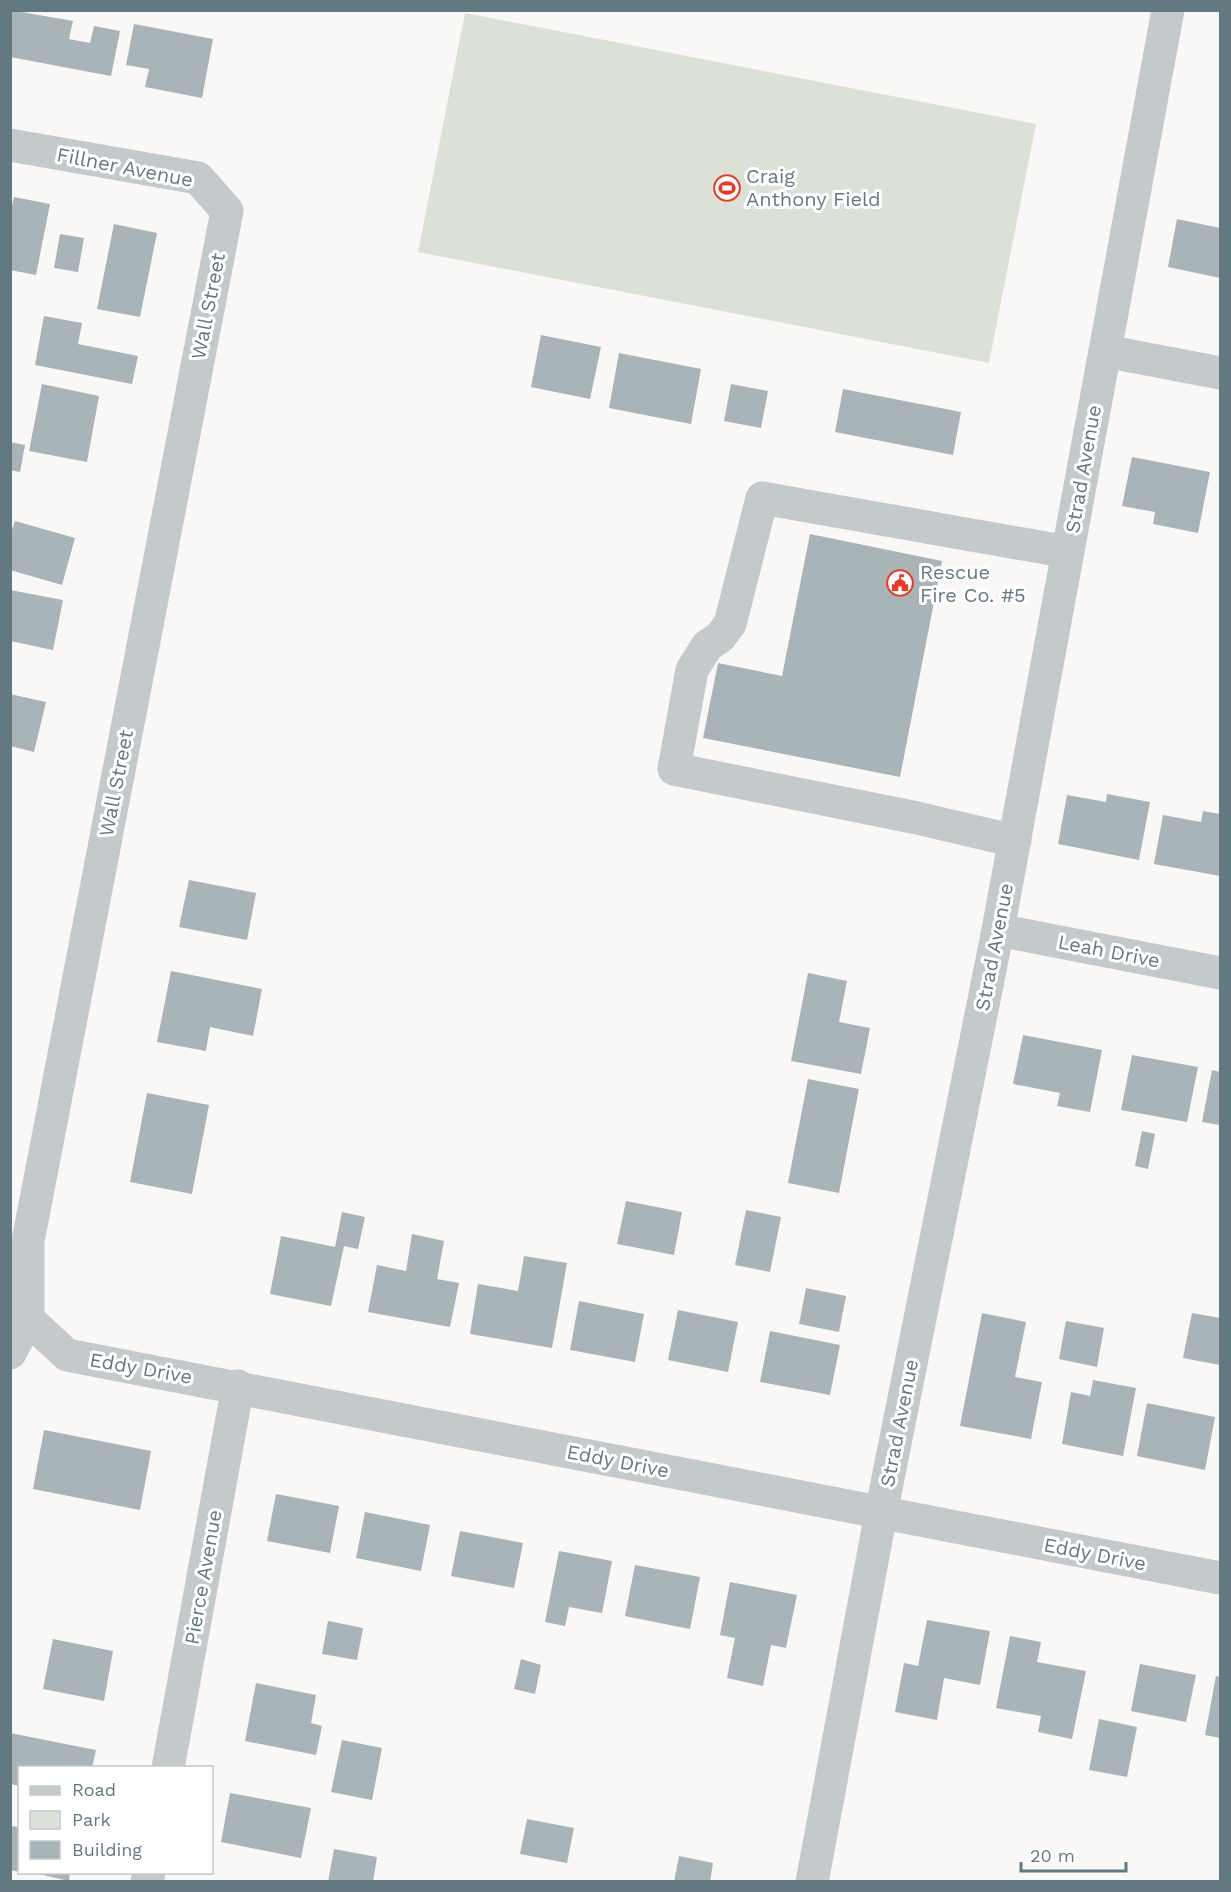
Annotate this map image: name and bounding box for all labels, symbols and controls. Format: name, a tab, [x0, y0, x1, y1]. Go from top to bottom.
street label: Fillner Avenue	[55, 142, 195, 192]
place label: Craig Anthony Field	[746, 164, 881, 211]
sports icon: Craig Anthony Field	[712, 173, 742, 203]
street label: Wall Street	[186, 250, 230, 361]
street label: Strad Avenue	[1060, 403, 1106, 535]
place label: Rescue Fire Co. #5	[920, 560, 1026, 607]
public building icon: Rescue Fire Co. #5	[885, 568, 915, 598]
street label: Wall Street	[94, 727, 138, 838]
street label: Strad Avenue	[970, 881, 1018, 1013]
street label: Leah Drive	[1056, 929, 1162, 973]
street label: Eddy Drive	[88, 1347, 194, 1389]
street label: Strad Avenue	[875, 1357, 923, 1489]
street label: Eddy Drive	[565, 1439, 671, 1483]
street label: Pierce Avenue	[179, 1508, 227, 1646]
street label: Eddy Drive	[1042, 1532, 1148, 1576]
legend	[18, 1766, 213, 1874]
text: Road	[72, 1779, 116, 1800]
text: Park	[72, 1809, 111, 1830]
scale bar	[1021, 1835, 1126, 1873]
text: Building	[72, 1839, 142, 1860]
text: 20 m	[1030, 1845, 1075, 1866]

